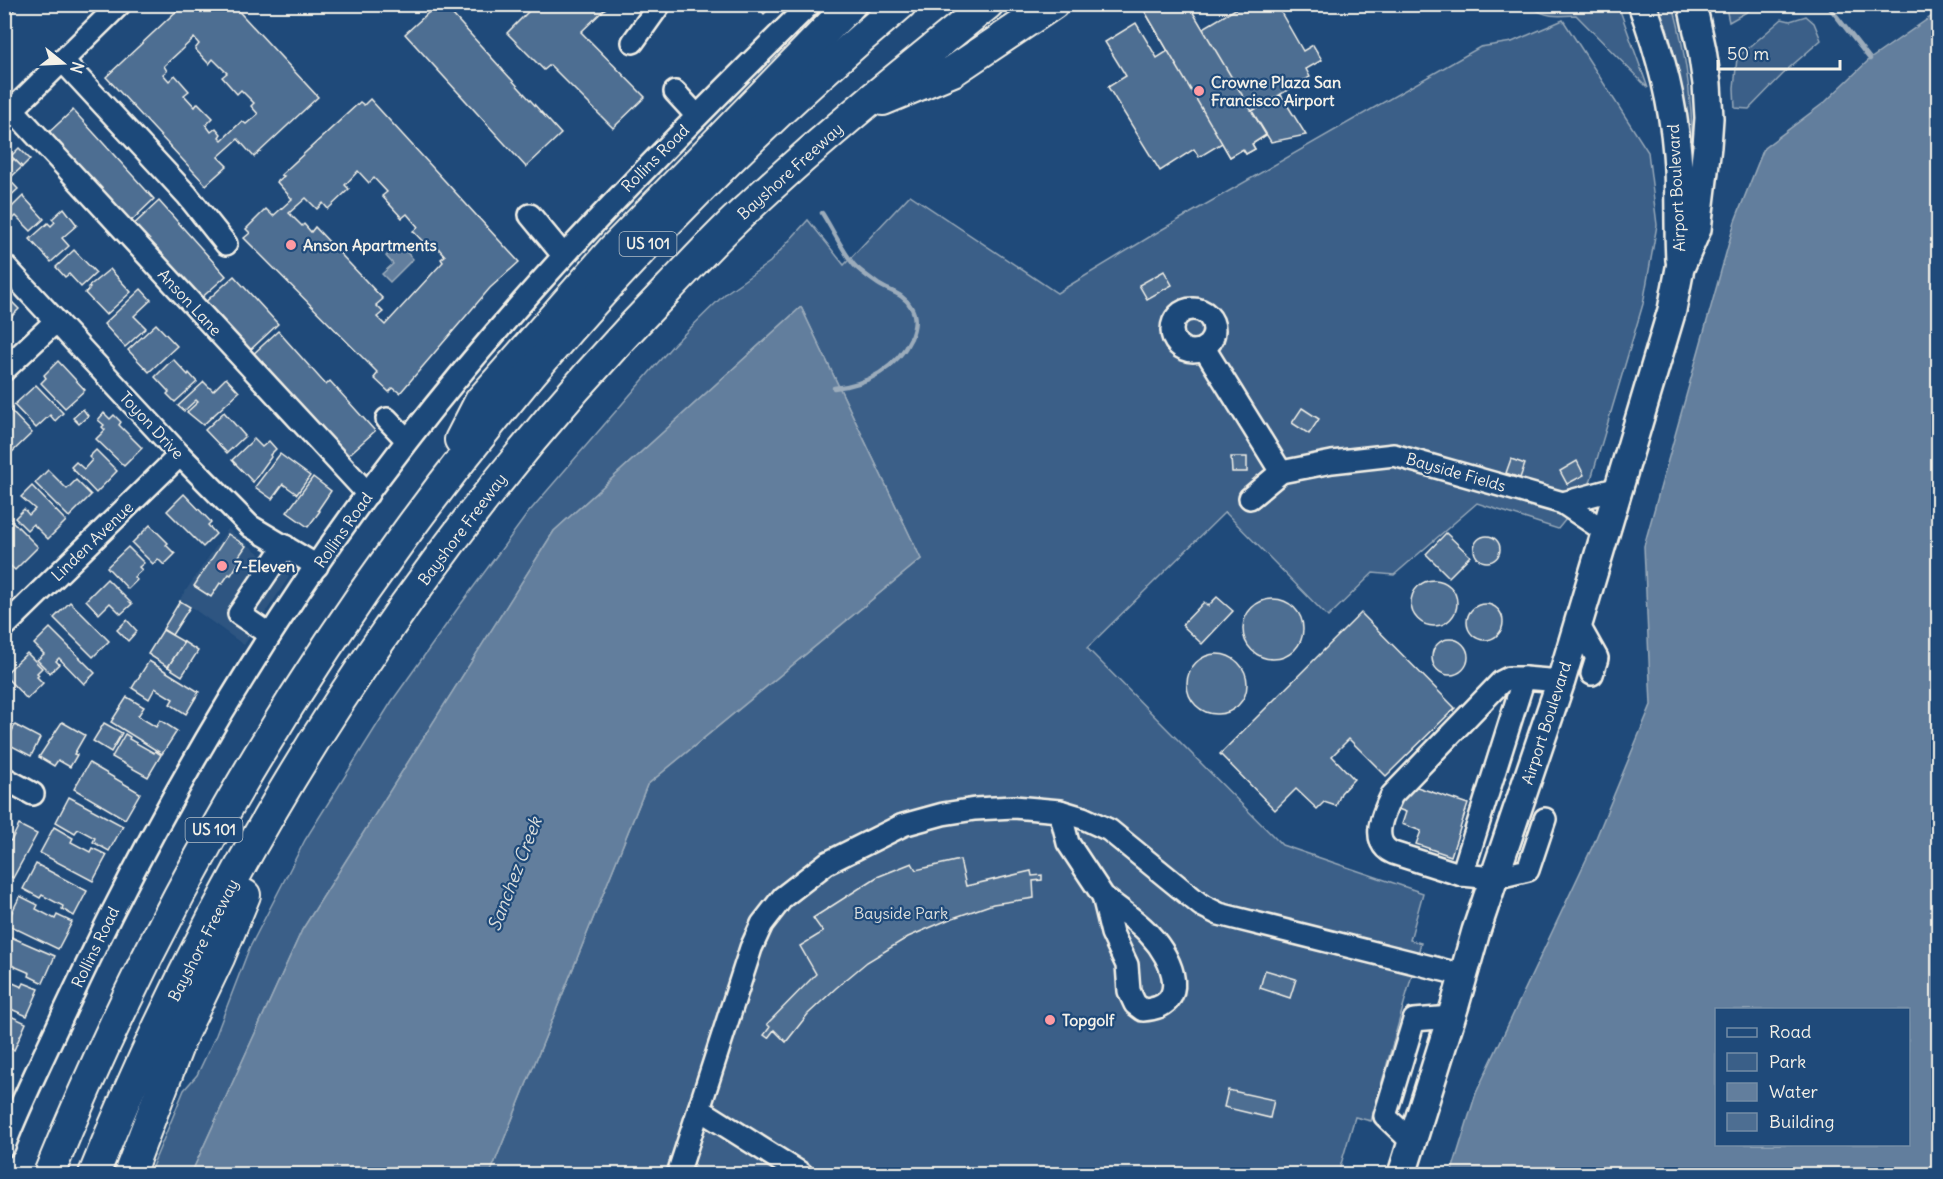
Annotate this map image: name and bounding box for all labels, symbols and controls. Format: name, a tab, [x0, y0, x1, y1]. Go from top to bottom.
north arrow	[33, 33, 93, 93]
scale bar	[1718, 33, 1840, 71]
text: 50 m	[1727, 42, 1769, 65]
text: N	[66, 59, 88, 76]
place label: Crowne Plaza San Francisco Airport	[1211, 72, 1341, 111]
marker: Crowne Plaza San Francisco Airport	[1192, 84, 1206, 98]
street label: Bayshore Freeway	[733, 118, 847, 224]
street label: Rollins Road	[617, 120, 693, 196]
street label: Airport Boulevard	[1663, 124, 1689, 252]
road number: US 101	[620, 232, 676, 256]
place label: Anson Apartments	[303, 235, 437, 256]
marker: Anson Apartments	[284, 238, 298, 252]
street label: Anson Lane	[154, 264, 226, 340]
street label: Toyon Drive	[116, 387, 188, 463]
street label: Bayside Fields	[1404, 448, 1508, 496]
street label: Bayshore Freeway	[413, 469, 511, 589]
street label: Rollins Road	[310, 488, 376, 572]
street label: Linden Avenue	[47, 497, 137, 585]
place label: 7-Eleven	[234, 556, 295, 576]
marker: 7-Eleven	[215, 559, 229, 573]
street label: Airport Boulevard	[1517, 659, 1575, 787]
water label: Sanchez Creek	[482, 812, 547, 934]
road number: US 101	[186, 818, 242, 842]
street label: Bayshore Freeway	[163, 875, 243, 1005]
street label: Rollins Road	[67, 903, 123, 991]
park label: Bayside Park	[854, 903, 948, 923]
legend	[1715, 1008, 1910, 1146]
place label: Topgolf	[1062, 1010, 1115, 1031]
marker: Topgolf	[1043, 1013, 1057, 1027]
text: Road	[1769, 1020, 1812, 1043]
text: Park	[1769, 1050, 1806, 1073]
text: Water	[1769, 1080, 1819, 1103]
text: Building	[1769, 1110, 1834, 1133]

